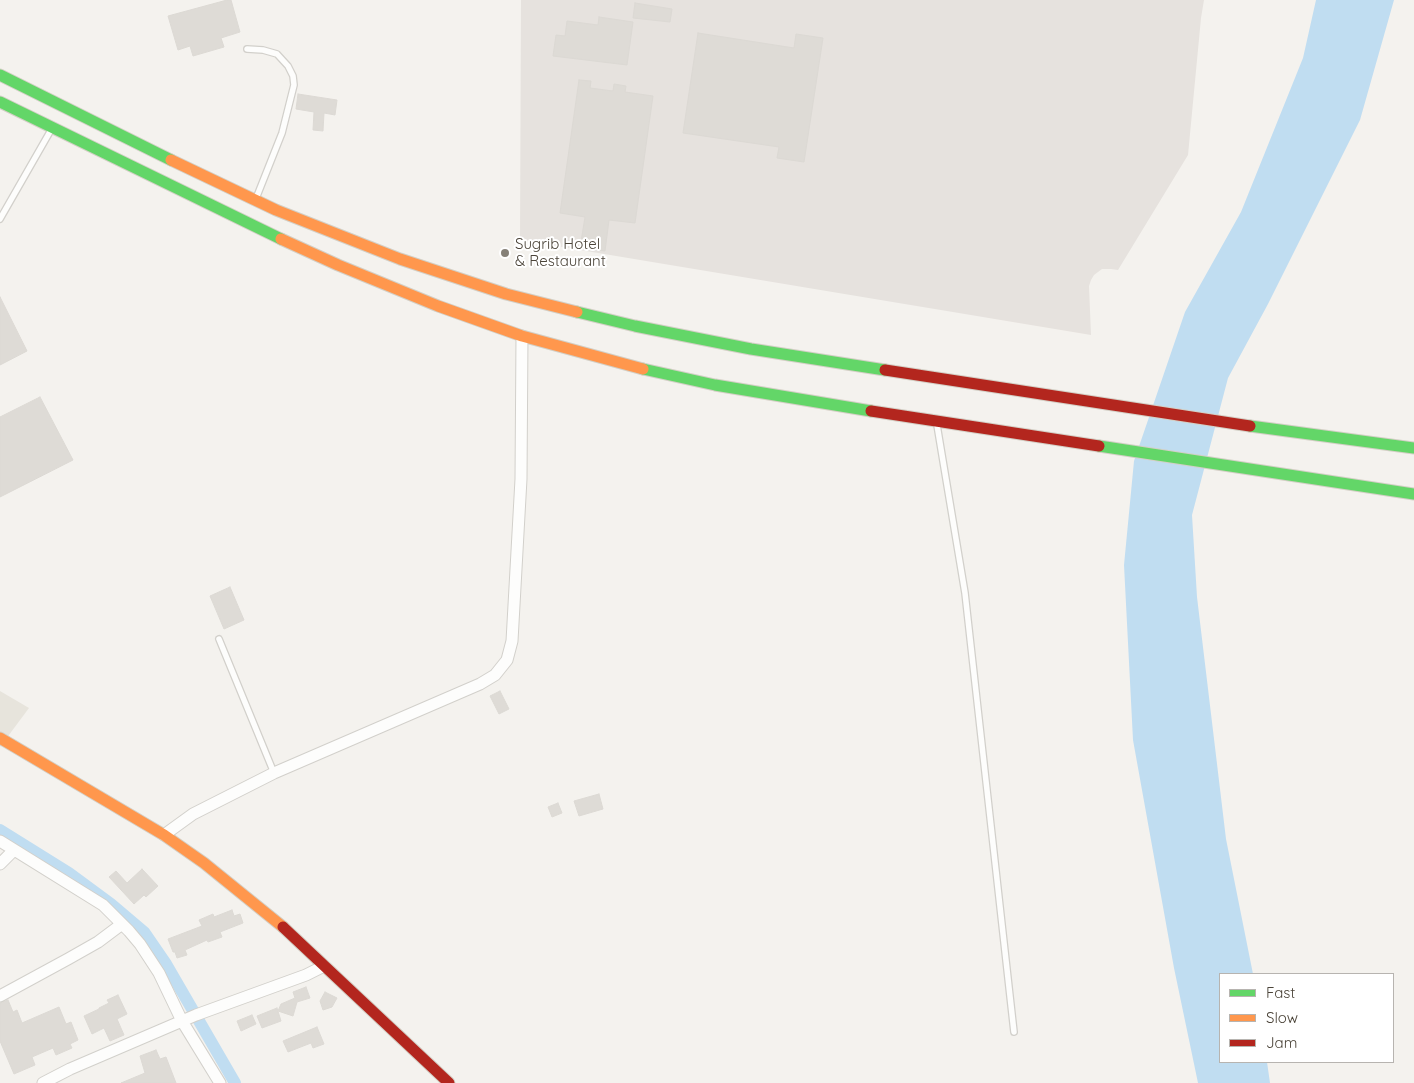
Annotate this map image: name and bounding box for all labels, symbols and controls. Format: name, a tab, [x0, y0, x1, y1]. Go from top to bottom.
place label: Sugrib Hotel & Restaurant	[515, 235, 606, 270]
marker: Sugrib Hotel & Restaurant	[499, 247, 511, 259]
legend	[1219, 973, 1394, 1063]
text: Fast	[1266, 983, 1295, 1002]
text: Slow	[1266, 1008, 1298, 1027]
text: Jam	[1266, 1033, 1297, 1052]

